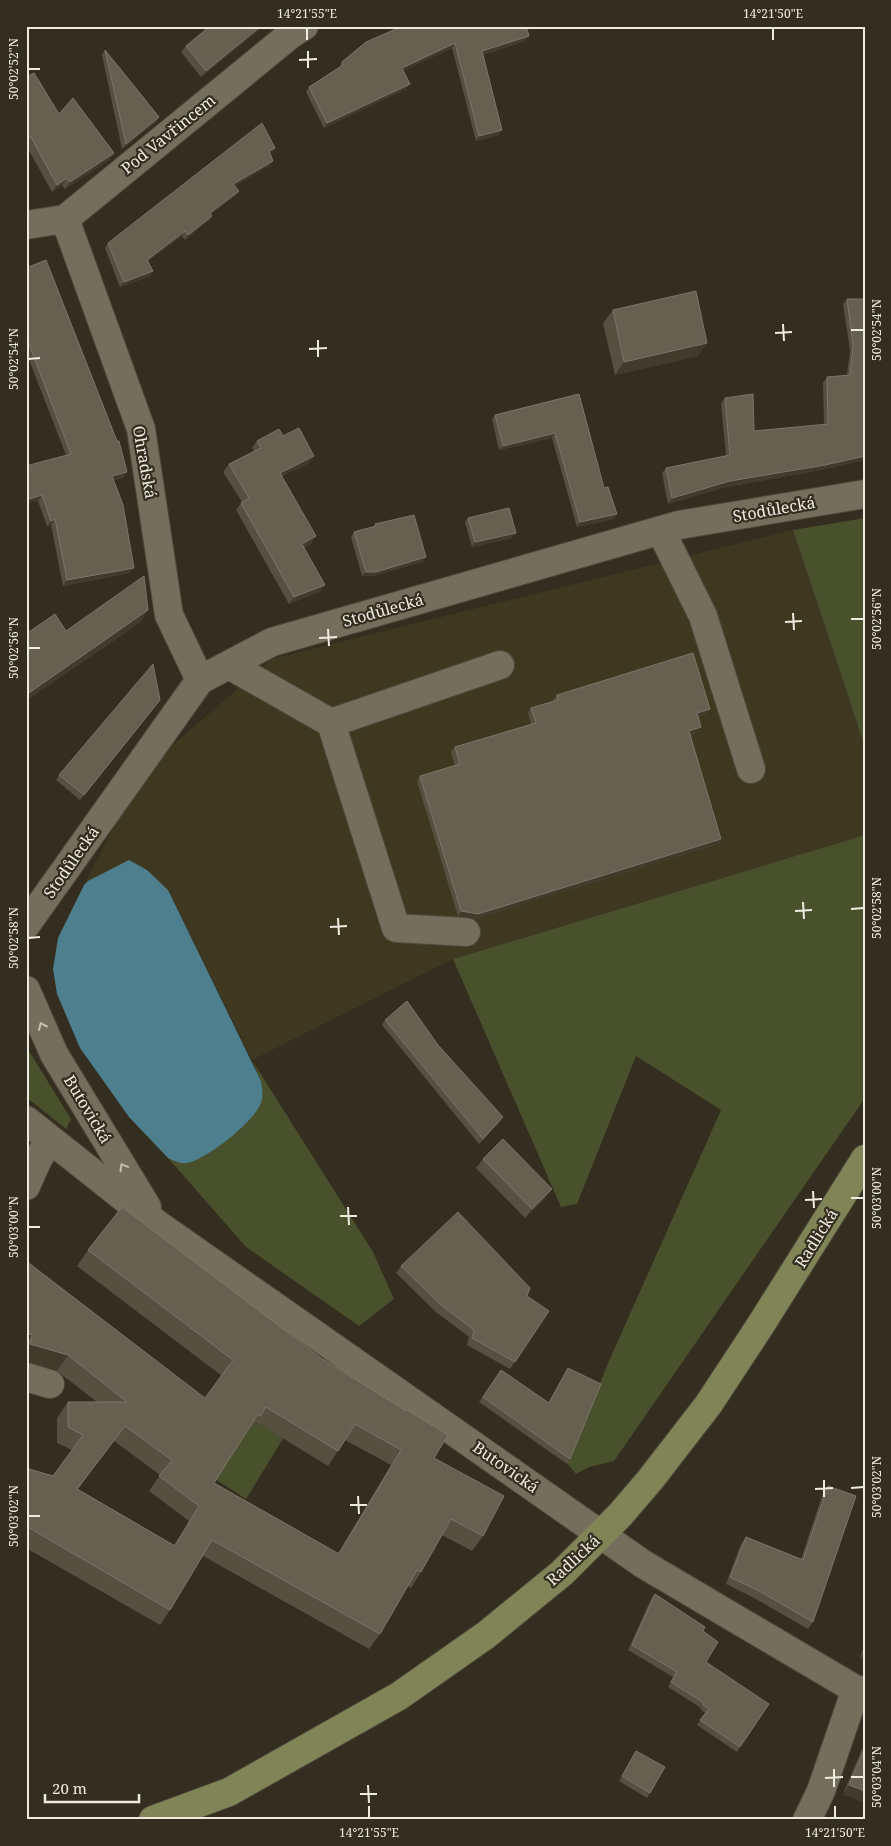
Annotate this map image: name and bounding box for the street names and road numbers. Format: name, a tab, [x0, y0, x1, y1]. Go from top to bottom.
street label: Pod Vavřincem	[116, 89, 220, 179]
street label: Ohradská	[128, 424, 162, 500]
street label: Stodůlecká	[731, 491, 817, 527]
street label: Stodůlecká	[340, 588, 426, 632]
street label: Stodůlecká	[38, 822, 104, 902]
street label: Butovická	[59, 1071, 117, 1147]
street label: Radlická	[789, 1204, 843, 1272]
street label: Butovická	[469, 1436, 543, 1498]
street label: Radlická	[541, 1530, 605, 1590]

